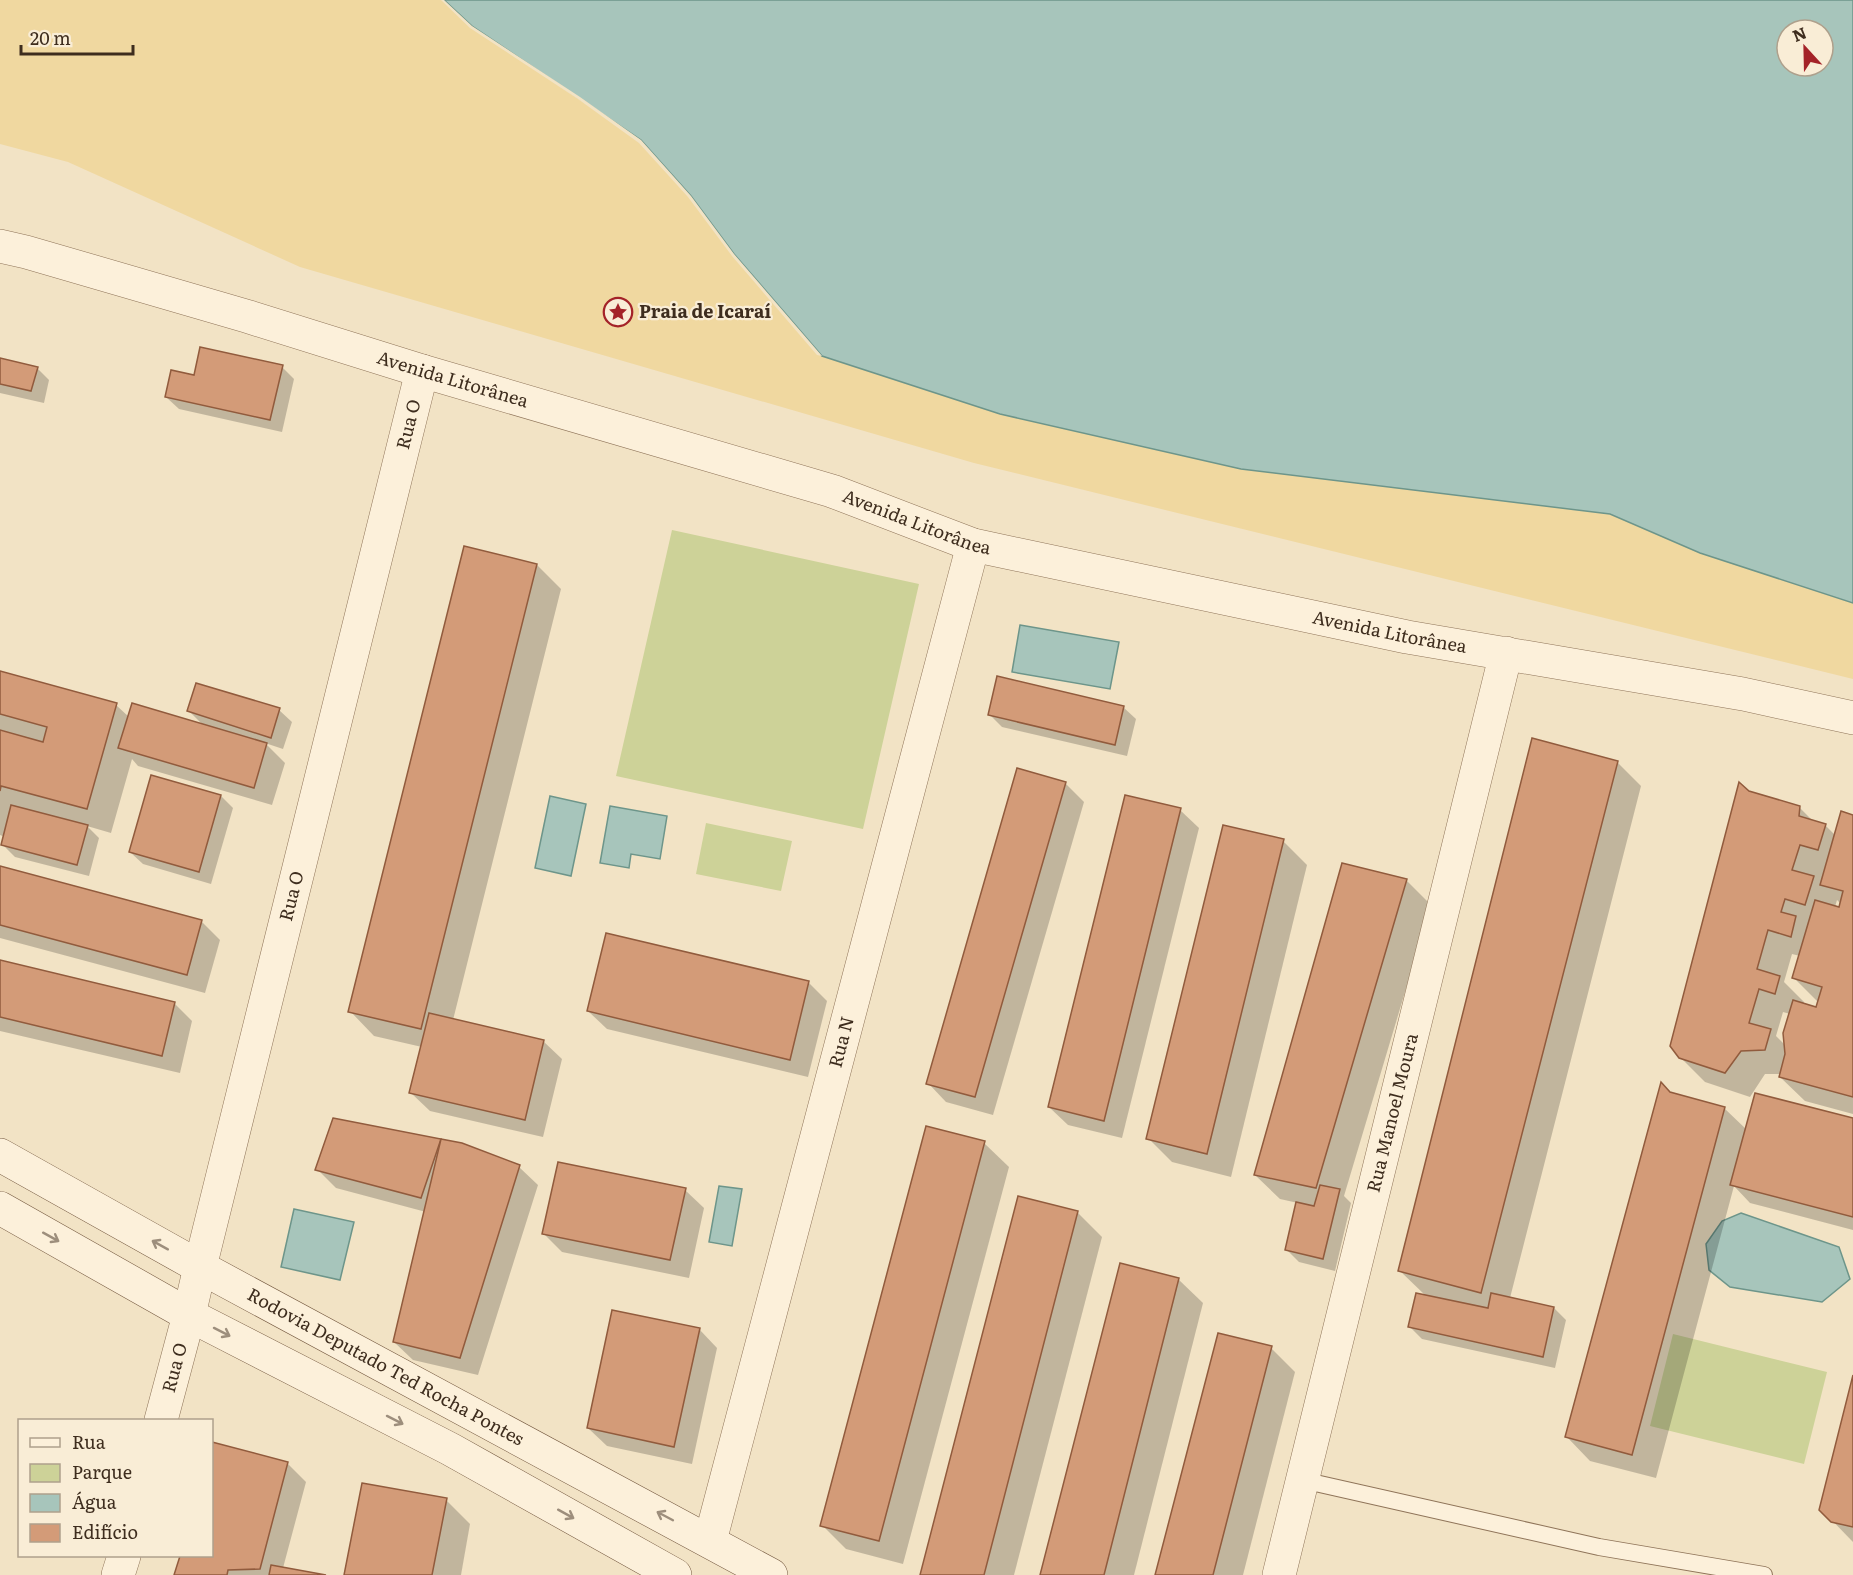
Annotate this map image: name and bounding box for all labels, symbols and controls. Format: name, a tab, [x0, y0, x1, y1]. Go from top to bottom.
scale bar	[21, 18, 134, 56]
north arrow	[1775, 18, 1835, 78]
text: N	[1788, 20, 1810, 47]
text: 20 m	[30, 24, 71, 51]
place icon: Praia de Icaraí	[602, 296, 634, 328]
place label: Praia de Icaraí	[639, 297, 771, 324]
street label: Avenida Litorânea	[374, 343, 532, 414]
street label: Rua O	[388, 396, 427, 452]
street label: Avenida Litorânea	[839, 481, 994, 561]
street label: Avenida Litorânea	[1310, 602, 1469, 659]
street label: Rua O	[271, 868, 310, 924]
street label: Rua N	[821, 1013, 860, 1070]
street label: Rua Manoel Moura	[1359, 1030, 1424, 1195]
one-way arrow	[42, 1231, 59, 1243]
one-way arrow	[152, 1239, 169, 1251]
street label: Rodovia Deputado Ted Rocha Pontes	[243, 1280, 529, 1451]
one-way arrow	[212, 1326, 230, 1338]
street label: Rua O	[154, 1339, 193, 1395]
one-way arrow	[386, 1415, 404, 1427]
legend	[18, 1419, 213, 1557]
text: Rua	[72, 1428, 106, 1455]
text: Parque	[72, 1458, 132, 1485]
text: Água	[72, 1488, 117, 1515]
one-way arrow	[557, 1508, 574, 1520]
one-way arrow	[656, 1510, 674, 1521]
text: Edifício	[72, 1518, 138, 1545]

